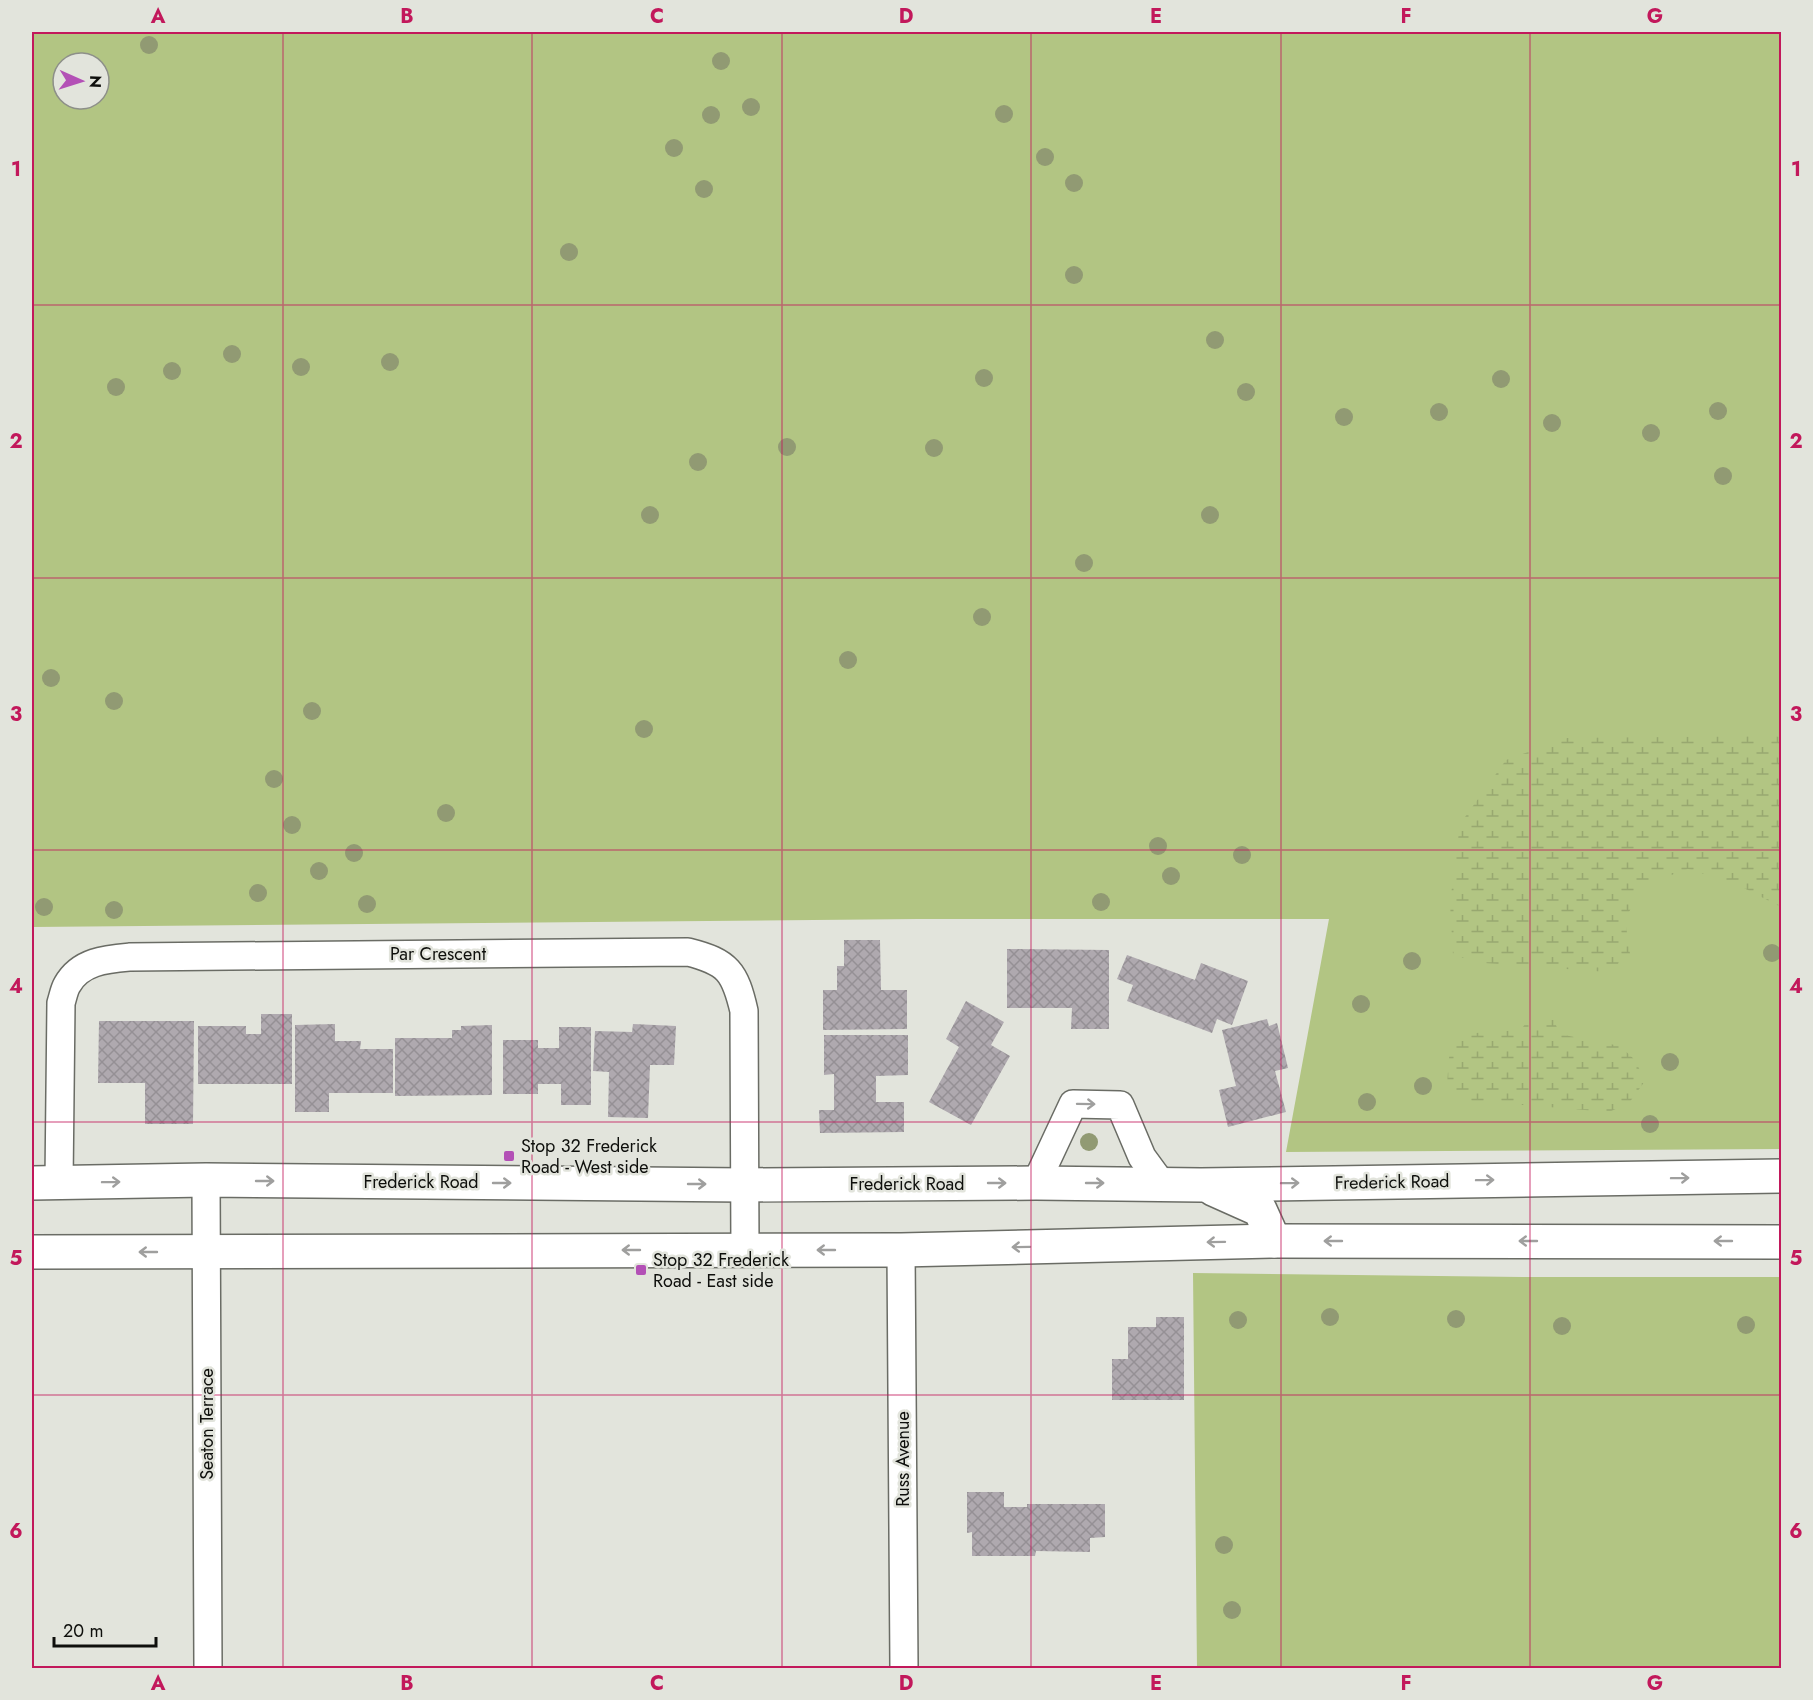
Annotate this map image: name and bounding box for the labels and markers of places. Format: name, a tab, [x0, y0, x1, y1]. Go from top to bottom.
place label: Stop 32 Frederick Road - West side	[521, 1133, 657, 1180]
marker: Stop 32 Frederick Road - West side	[502, 1149, 516, 1163]
place label: Stop 32 Frederick Road - East side	[653, 1247, 789, 1294]
marker: Stop 32 Frederick Road - East side	[634, 1263, 648, 1277]

